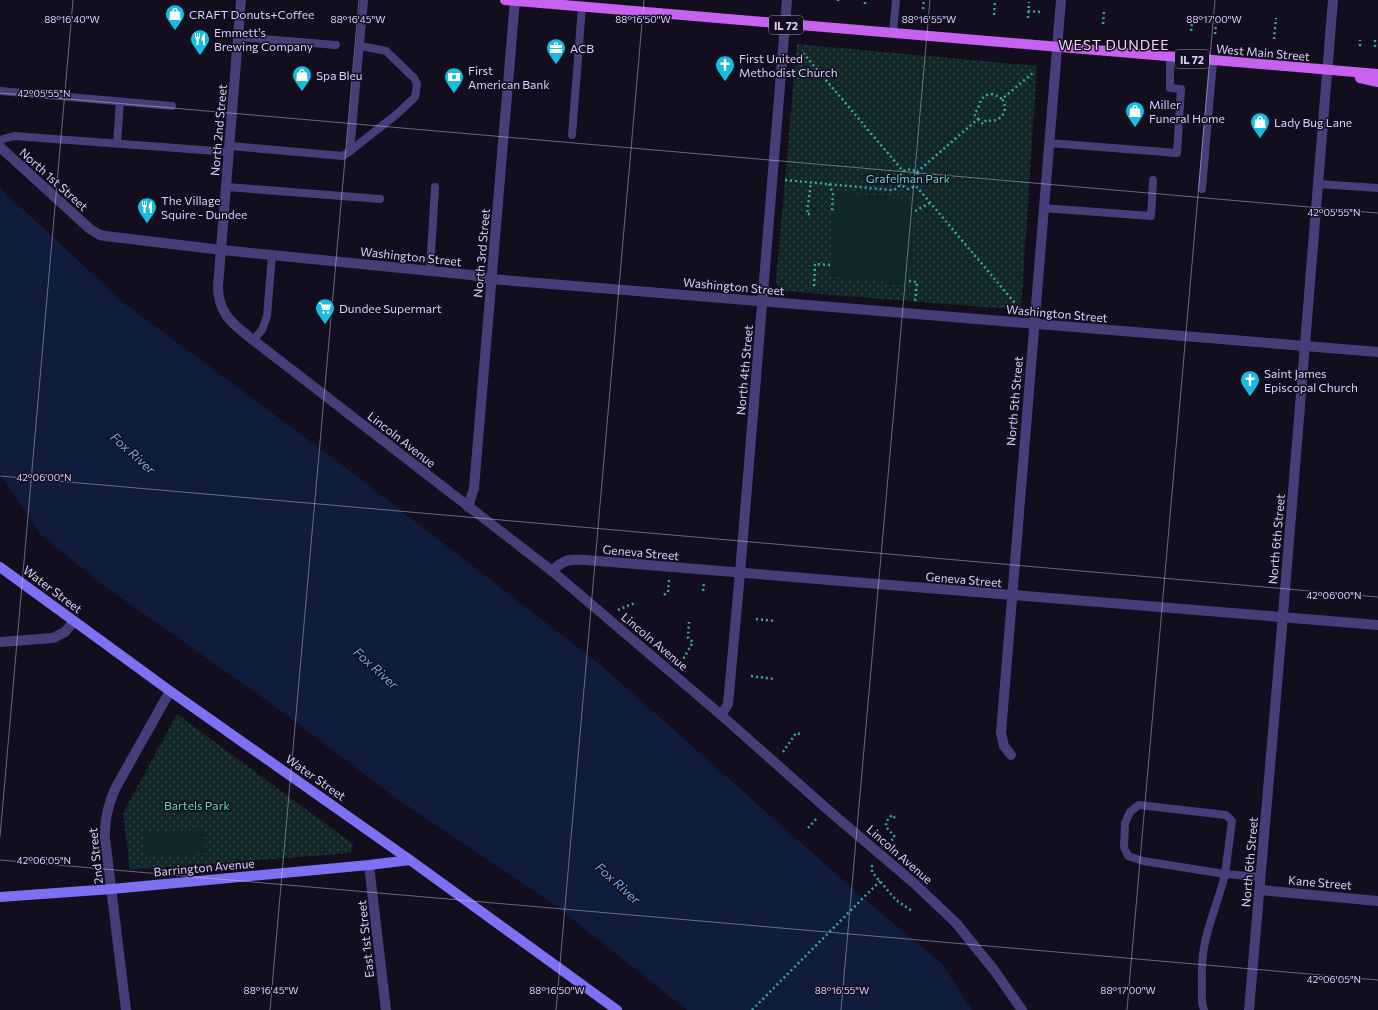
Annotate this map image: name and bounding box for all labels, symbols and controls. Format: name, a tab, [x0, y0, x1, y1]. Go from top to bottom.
shop icon: CRAFT Donuts+Coffee	[164, 3, 186, 31]
place label: CRAFT Donuts+Coffee	[189, 7, 314, 21]
text: 88°16'40"W	[44, 13, 100, 25]
text: 88°16'45"W	[331, 13, 385, 25]
text: 88°16'50"W	[615, 13, 671, 25]
text: 88°16'55"W	[902, 13, 956, 25]
text: 88°17'00"W	[1186, 13, 1242, 25]
road number: IL 72	[769, 16, 803, 34]
place label: Emmett's Brewing Company	[214, 25, 313, 53]
restaurant icon: Emmett's Brewing Company	[189, 28, 211, 56]
district label: WEST DUNDEE	[1058, 36, 1170, 53]
office icon: ACB	[545, 37, 567, 65]
place label: ACB	[570, 41, 594, 55]
street label: West Main Street	[1215, 41, 1311, 63]
road number: IL 72	[1175, 50, 1209, 68]
place label: First United Methodist Church	[739, 51, 838, 79]
church icon: First United Methodist Church	[714, 54, 736, 82]
place label: First American Bank	[468, 63, 550, 91]
shop icon: Spa Bleu	[291, 64, 313, 92]
bank icon: First American Bank	[443, 66, 465, 94]
place label: Spa Bleu	[316, 68, 363, 82]
street label: North 2nd Street	[207, 84, 229, 176]
text: 42°05'55"N	[17, 87, 71, 99]
place label: Miller Funeral Home	[1149, 97, 1225, 125]
shop icon: Miller Funeral Home	[1124, 100, 1146, 128]
shop icon: Lady Bug Lane	[1249, 111, 1271, 139]
place label: Lady Bug Lane	[1274, 115, 1352, 129]
street label: North 1st Street	[17, 145, 91, 213]
park label: Grafelman Park	[866, 171, 951, 185]
place label: The Village Squire - Dundee	[161, 193, 247, 221]
restaurant icon: The Village Squire - Dundee	[136, 196, 158, 224]
text: 42°05'55"N	[1307, 206, 1361, 218]
street label: North 3rd Street	[470, 208, 492, 298]
street label: Washington Street	[360, 244, 462, 268]
street label: Washington Street	[683, 275, 785, 297]
supermarket icon: Dundee Supermart	[314, 297, 336, 325]
place label: Dundee Supermart	[339, 301, 442, 315]
street label: Washington Street	[1006, 302, 1108, 324]
street label: North 4th Street	[733, 324, 755, 416]
street label: North 5th Street	[1003, 355, 1025, 446]
place label: Saint James Episcopal Church	[1264, 366, 1358, 394]
church icon: Saint James Episcopal Church	[1239, 369, 1261, 397]
street label: Lincoln Avenue	[365, 408, 439, 470]
water label: Fox River	[107, 429, 159, 478]
text: 42°06'00"N	[16, 471, 72, 483]
street label: North 6th Street	[1265, 493, 1287, 585]
street label: Geneva Street	[602, 542, 680, 562]
street label: Water Street	[21, 562, 85, 616]
street label: Geneva Street	[925, 569, 1003, 589]
text: 42°06'00"N	[1306, 589, 1362, 601]
street label: Lincoln Avenue	[619, 609, 691, 673]
water label: Fox River	[350, 644, 402, 693]
street label: Water Street	[283, 751, 349, 803]
park label: Bartels Park	[164, 798, 230, 812]
street label: North 6th Street	[1238, 816, 1260, 908]
street label: Lincoln Avenue	[864, 822, 936, 886]
street label: 2nd Street	[85, 827, 105, 885]
text: 42°06'05"N	[17, 854, 71, 866]
street label: Barrington Avenue	[153, 856, 255, 878]
water label: Fox River	[592, 859, 644, 908]
street label: Kane Street	[1288, 872, 1352, 892]
street label: East 1st Street	[354, 900, 376, 978]
text: 42°06'05"N	[1307, 973, 1361, 985]
text: 88°16'45"W	[244, 984, 298, 996]
text: 88°16'50"W	[529, 984, 585, 996]
text: 88°16'55"W	[815, 984, 869, 996]
text: 88°17'00"W	[1100, 984, 1156, 996]

